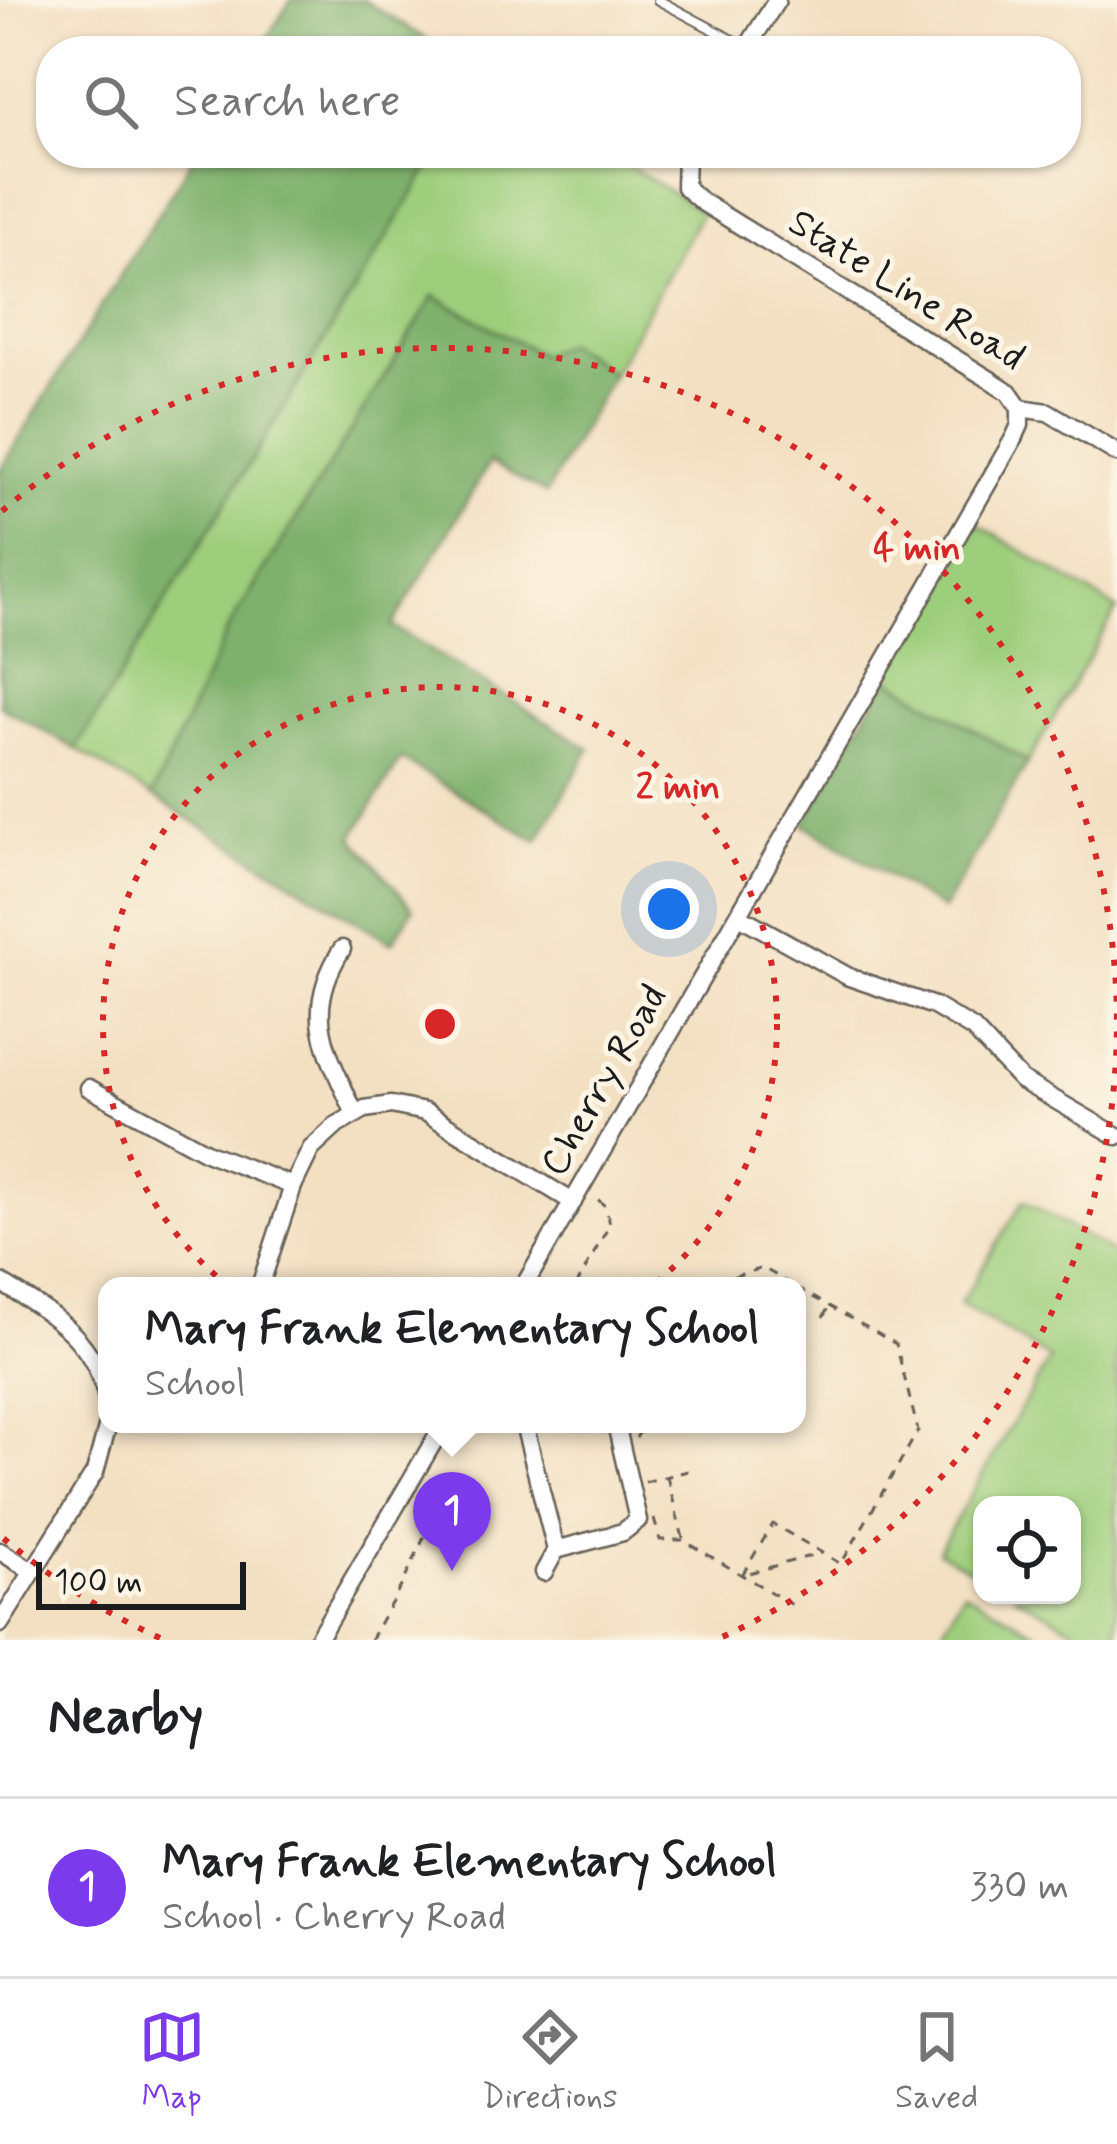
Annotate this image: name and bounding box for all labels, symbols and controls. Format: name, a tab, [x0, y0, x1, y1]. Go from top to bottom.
search box	[36, 36, 1081, 168]
icon: search	[78, 69, 144, 135]
text: Search here	[174, 73, 401, 132]
street label: State Line Road	[778, 198, 1034, 384]
text: 4 min	[873, 526, 961, 573]
text: 2 min	[636, 765, 720, 812]
your location	[639, 879, 699, 939]
street label: Cherry Road	[530, 976, 680, 1186]
centre of rings	[419, 1003, 461, 1045]
popup	[98, 1277, 806, 1433]
text: Mary Frank Elementary School	[145, 1300, 759, 1359]
text: School	[145, 1359, 246, 1410]
pin: 1	[413, 1472, 491, 1571]
map controls	[973, 1496, 1081, 1604]
button: locate	[973, 1496, 1081, 1604]
scale bar	[36, 1556, 246, 1609]
text: 100 m	[54, 1561, 143, 1605]
text: Nearby	[48, 1685, 203, 1751]
text: Mary Frank Elementary School	[162, 1833, 777, 1892]
text: 1	[78, 1862, 96, 1913]
text: 330 m	[970, 1862, 1069, 1913]
text: School · Cherry Road	[162, 1892, 506, 1943]
tab: Map	[139, 2004, 205, 2120]
tab: Directions	[482, 2004, 618, 2120]
tab: Saved	[895, 2004, 978, 2120]

